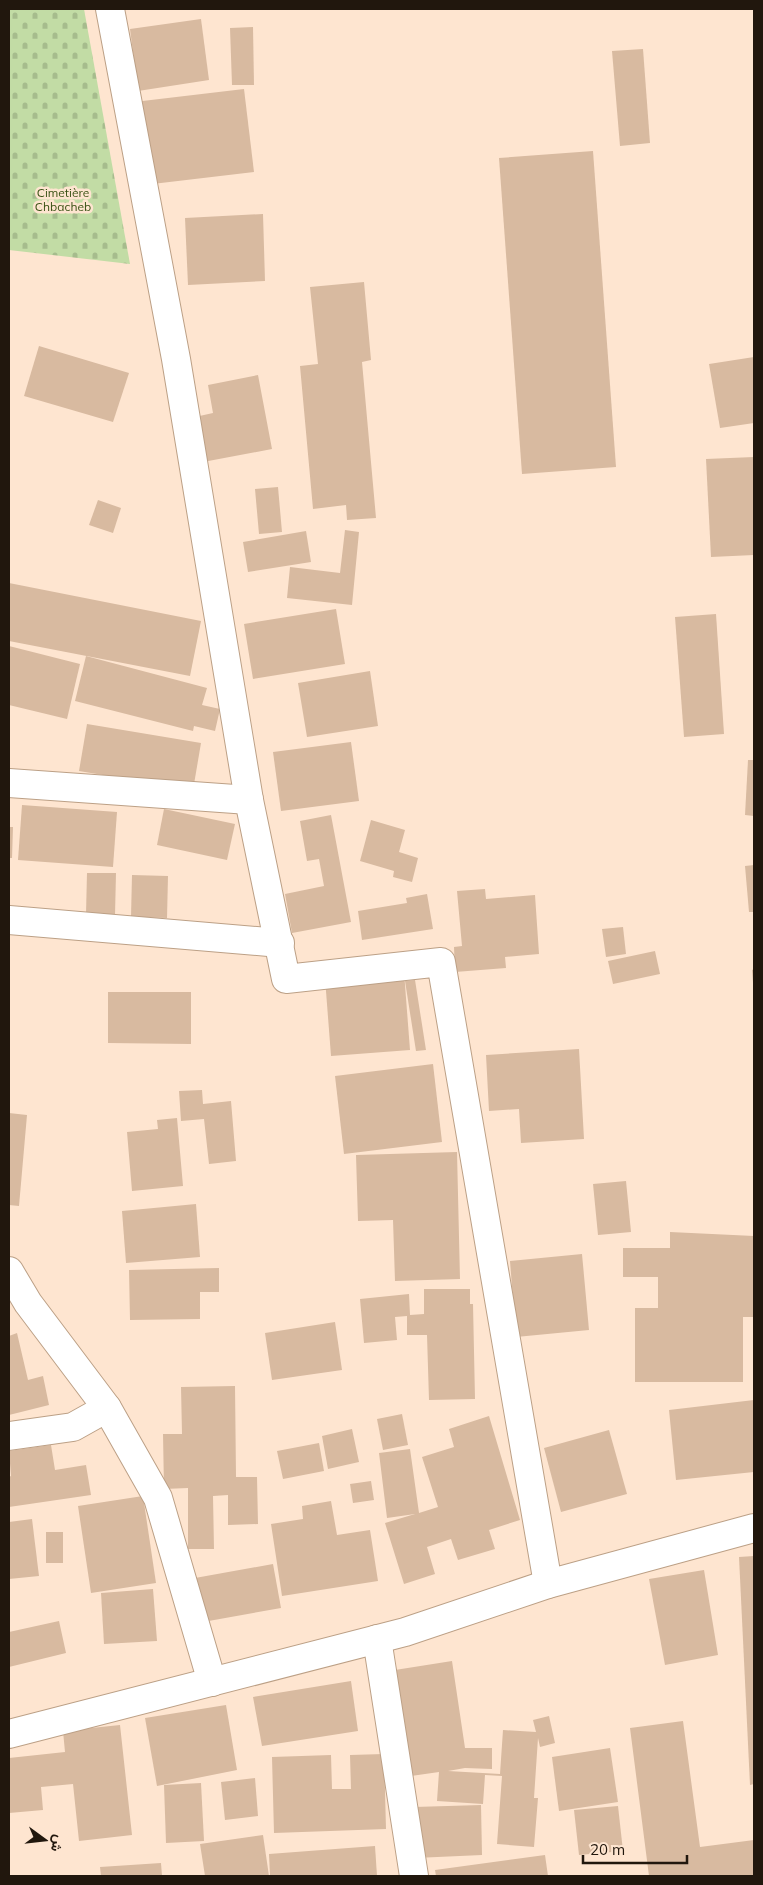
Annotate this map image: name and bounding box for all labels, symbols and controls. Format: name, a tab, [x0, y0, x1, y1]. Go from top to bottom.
park label: Cimetière Chbacheb	[35, 185, 91, 214]
north arrow	[20, 1815, 70, 1865]
scale bar	[583, 1832, 687, 1864]
text: ش	[47, 1833, 68, 1854]
text: 20 m	[590, 1840, 625, 1859]

